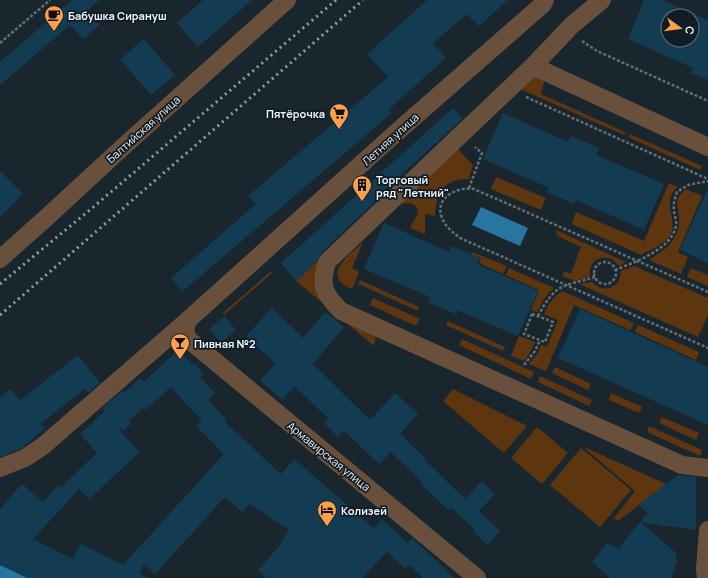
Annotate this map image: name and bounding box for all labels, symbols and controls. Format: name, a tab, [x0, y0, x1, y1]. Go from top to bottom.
cafe icon: Бабушка Сирануш	[43, 4, 65, 32]
place label: Бабушка Сирануш	[68, 8, 167, 23]
north arrow	[660, 8, 700, 48]
text: С	[682, 25, 698, 36]
street label: Балтийская улица	[103, 92, 183, 166]
supermarket icon: Пятёрочка	[328, 102, 350, 130]
place label: Пятёрочка	[266, 106, 325, 121]
street label: Летняя улица	[358, 109, 422, 169]
place label: Торговый ряд "Летний"	[376, 172, 449, 200]
building icon: Торговый ряд "Летний"	[351, 174, 373, 202]
bar icon: Пивная №2	[169, 332, 191, 360]
place label: Пивная №2	[194, 336, 256, 351]
street label: Армавирская улица	[284, 418, 374, 494]
hotel icon: Колизей	[316, 499, 338, 527]
place label: Колизей	[341, 503, 387, 518]

